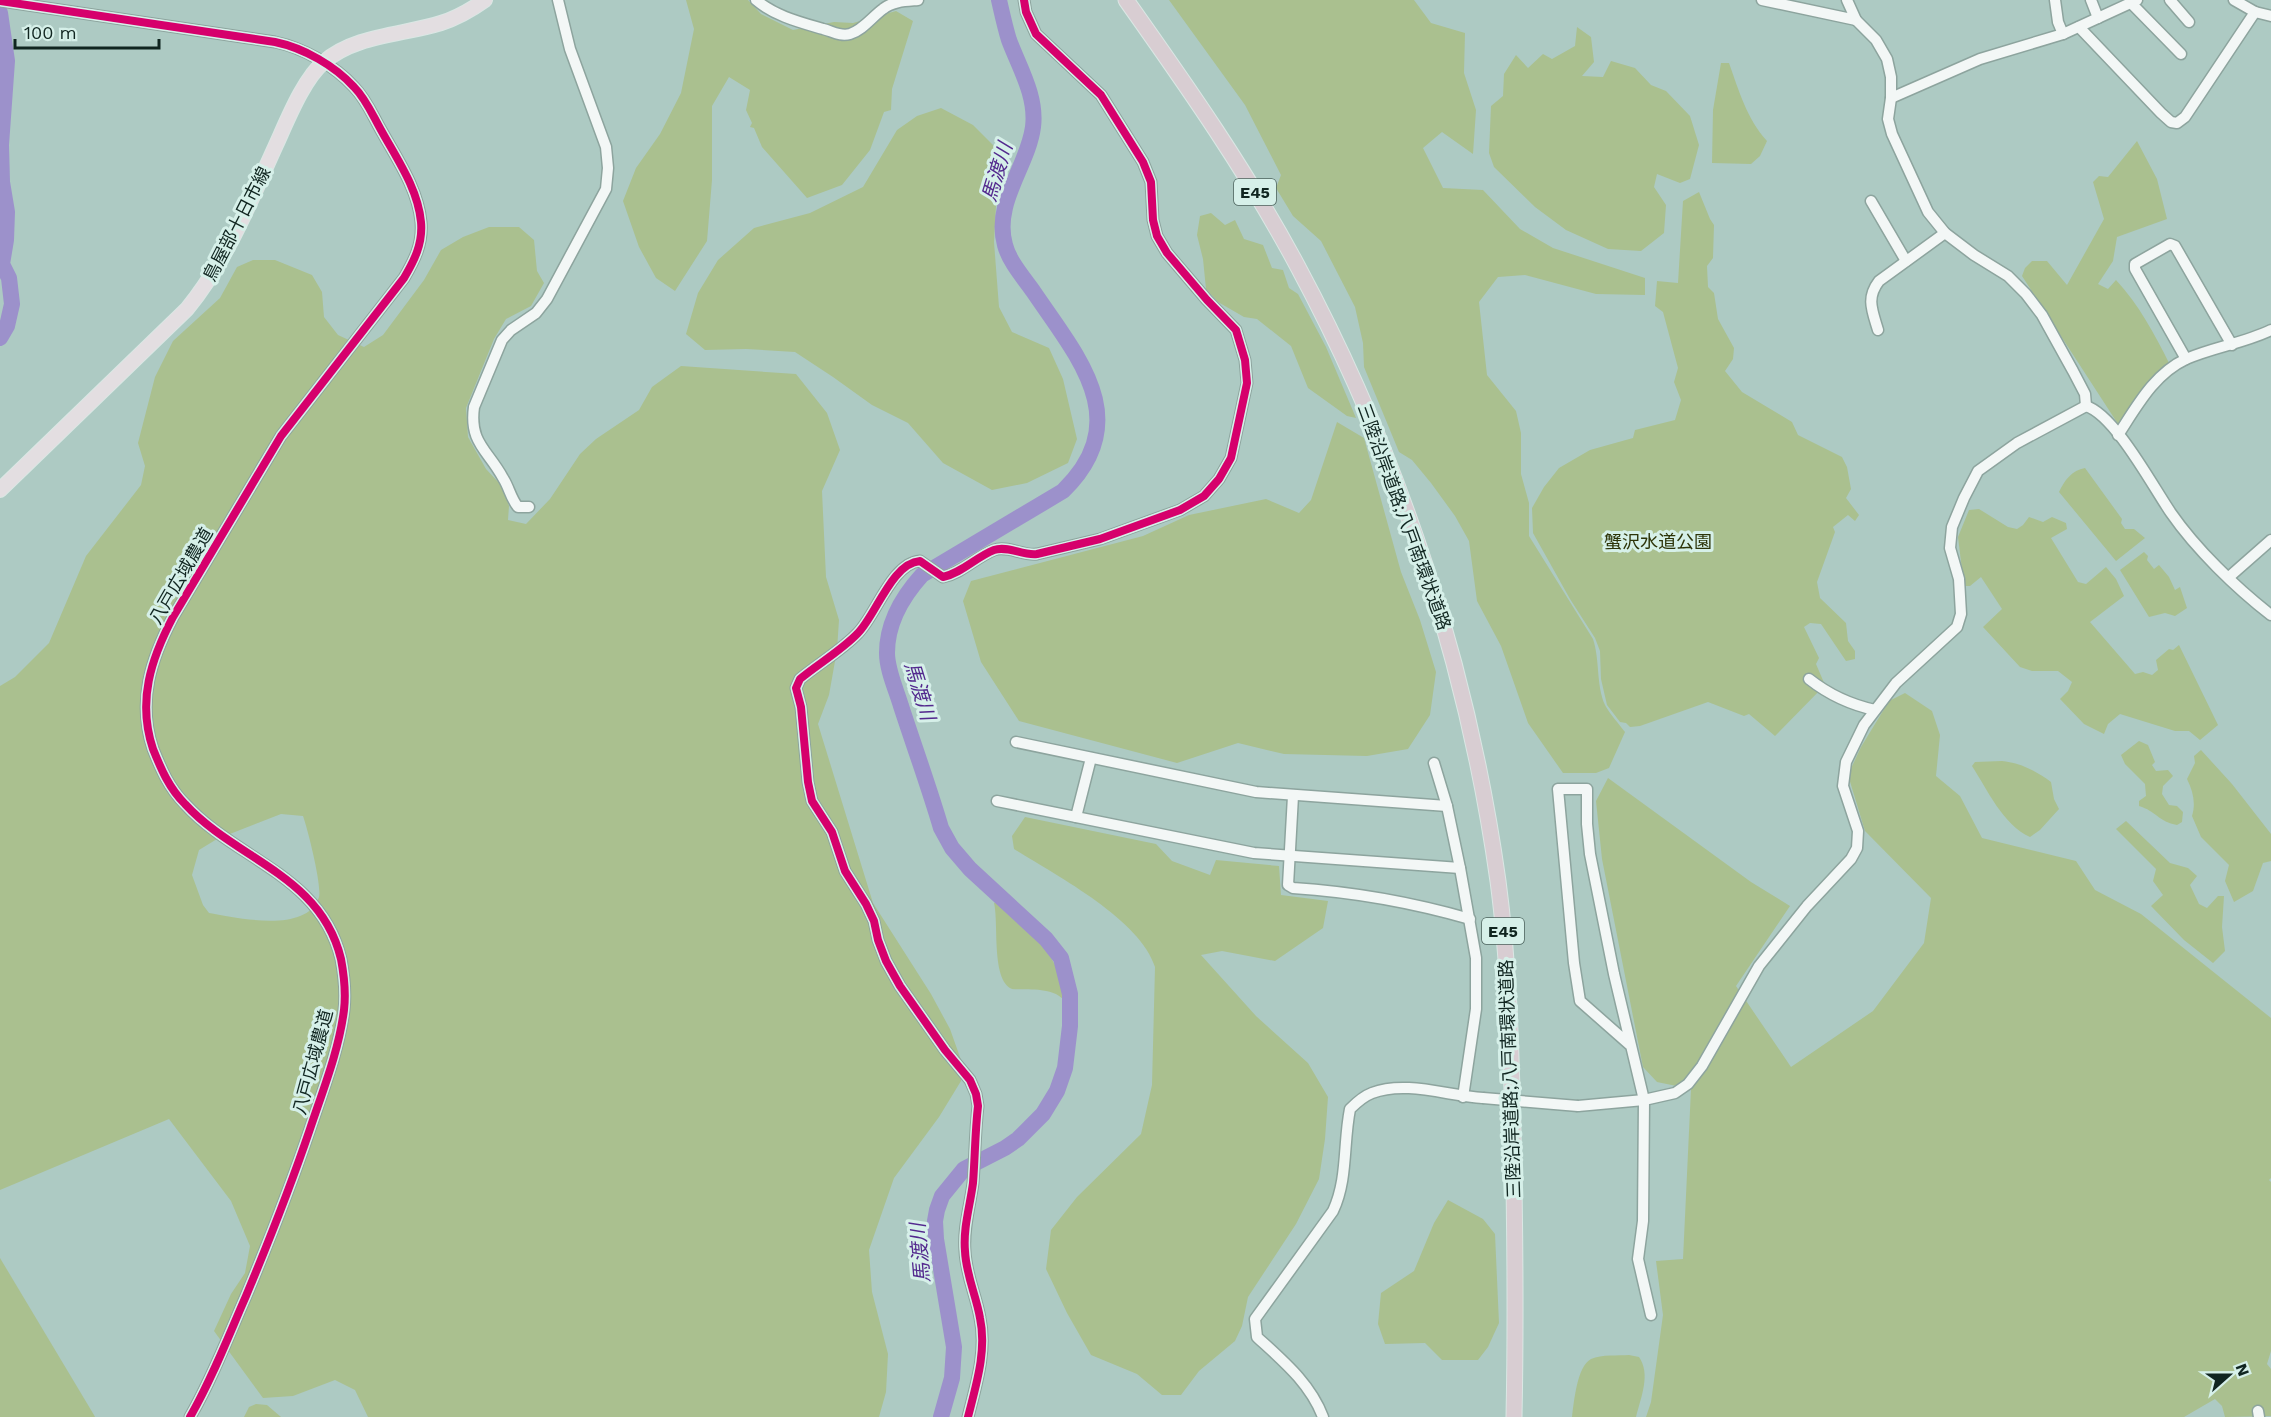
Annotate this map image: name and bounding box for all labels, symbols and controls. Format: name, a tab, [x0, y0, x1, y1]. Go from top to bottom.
scale bar	[15, 12, 159, 50]
text: 100 m	[24, 22, 77, 43]
water label: 馬渡川	[977, 138, 1018, 204]
street label: 鳥屋部十日市線	[199, 163, 275, 285]
road number: E45	[1234, 179, 1276, 205]
street label: 三陸沿岸道路;八戸南環状道路	[1354, 401, 1455, 633]
street label: 八戸広域農道	[144, 524, 217, 628]
park label: 蟹沢水道公園	[1604, 531, 1712, 552]
water label: 馬渡川	[900, 659, 941, 725]
road number: E45	[1482, 918, 1524, 944]
street label: 三陸沿岸道路;八戸南環状道路	[1495, 959, 1524, 1199]
street label: 八戸広域農道	[288, 1007, 337, 1117]
water label: 馬渡川	[905, 1220, 935, 1284]
north arrow	[2199, 1345, 2259, 1405]
text: N	[2232, 1361, 2254, 1379]

